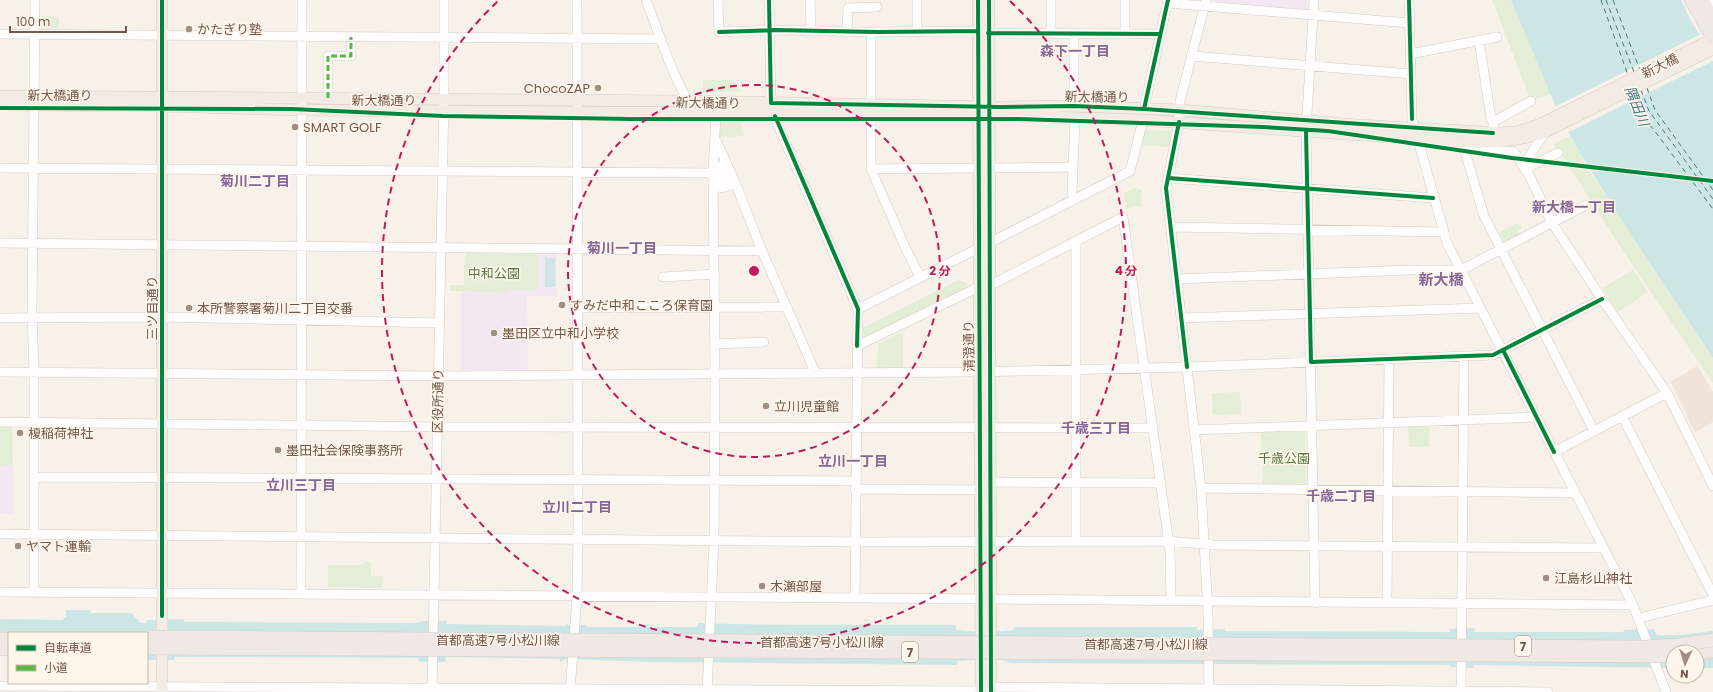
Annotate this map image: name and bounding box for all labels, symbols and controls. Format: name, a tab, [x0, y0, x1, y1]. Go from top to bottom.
scale bar	[10, 8, 126, 34]
text: 100 m	[16, 13, 50, 30]
place label: かたぎり塾	[197, 20, 262, 39]
marker: かたぎり塾	[184, 24, 194, 34]
district label: 森下一丁目	[1040, 41, 1110, 61]
street label: 新大橋	[1638, 49, 1682, 83]
place label: ChocoZAP	[524, 79, 590, 98]
marker: ChocoZAP	[593, 83, 603, 93]
water label: 隅田川	[1620, 83, 1655, 131]
street label: 新大橋通り	[27, 86, 93, 105]
street label: 新大橋通り	[1064, 87, 1130, 107]
street label: 新大橋通り	[351, 91, 417, 110]
street label: 新大橋通り	[675, 93, 741, 113]
place label: SMART GOLF	[303, 118, 382, 137]
marker: SMART GOLF	[290, 122, 300, 132]
district label: 菊川二丁目	[220, 171, 290, 191]
district label: 新大橋一丁目	[1532, 197, 1616, 217]
district label: 菊川一丁目	[587, 238, 657, 258]
text: 2 分	[929, 262, 951, 279]
text: 4 分	[1115, 262, 1137, 279]
park label: 中和公園	[468, 264, 520, 283]
centre of rings	[747, 264, 761, 278]
district label: 新大橋	[1418, 269, 1464, 290]
street label: 三ツ目通り	[143, 275, 162, 341]
place label: すみだ中和こころ保育園	[570, 296, 713, 315]
place label: 本所警察署菊川二丁目交番	[197, 299, 353, 318]
marker: すみだ中和こころ保育園	[557, 300, 567, 310]
marker: 本所警察署菊川二丁目交番	[184, 303, 194, 313]
street label: 清澄通り	[959, 320, 979, 372]
place label: 墨田区立中和小学校	[502, 324, 619, 343]
marker: 墨田区立中和小学校	[489, 328, 499, 338]
street label: 区役所通り	[428, 368, 448, 434]
place label: 立川児童館	[774, 397, 839, 416]
marker: 立川児童館	[761, 401, 771, 411]
district label: 千歳三丁目	[1061, 418, 1131, 438]
place label: 榎稲荷神社	[28, 424, 93, 443]
marker: 榎稲荷神社	[15, 428, 25, 438]
place label: 墨田社会保険事務所	[286, 441, 403, 460]
marker: 墨田社会保険事務所	[273, 445, 283, 455]
park label: 千歳公園	[1258, 449, 1310, 468]
district label: 立川一丁目	[818, 451, 888, 471]
district label: 立川三丁目	[266, 475, 336, 495]
district label: 千歳二丁目	[1306, 486, 1376, 506]
district label: 立川二丁目	[542, 497, 612, 517]
place label: ヤマト運輸	[26, 537, 91, 556]
marker: ヤマト運輸	[13, 541, 23, 551]
place label: 江島杉山神社	[1554, 569, 1632, 588]
marker: 江島杉山神社	[1541, 573, 1551, 583]
place label: 木瀬部屋	[770, 577, 822, 596]
marker: 木瀬部屋	[757, 581, 767, 591]
street label: 首都高速7号小松川線	[436, 631, 560, 650]
legend	[8, 632, 148, 684]
street label: 首都高速7号小松川線	[760, 633, 884, 652]
street label: 首都高速7号小松川線	[1084, 635, 1208, 654]
road number: 7	[1515, 636, 1531, 656]
text: 自転車道	[44, 639, 92, 656]
road number: 7	[902, 642, 918, 662]
north arrow	[1665, 644, 1705, 684]
text: 小道	[44, 659, 68, 676]
text: N	[1680, 666, 1689, 682]

